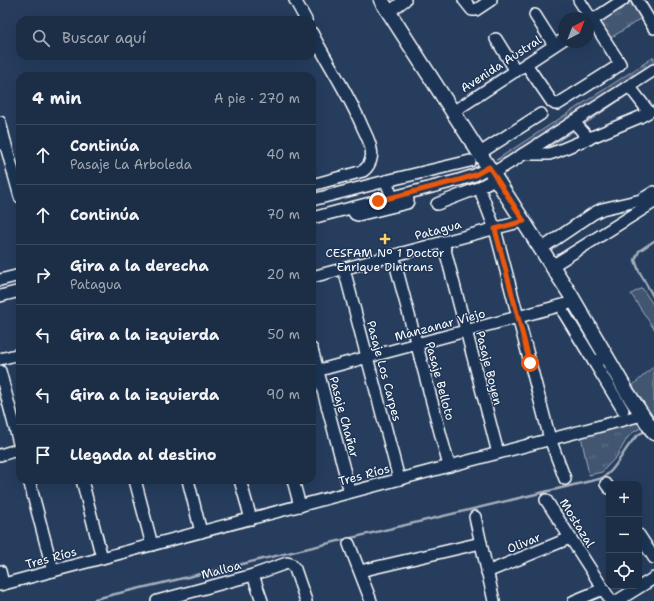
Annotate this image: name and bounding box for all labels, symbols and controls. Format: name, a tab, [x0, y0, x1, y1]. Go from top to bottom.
north arrow	[558, 12, 594, 48]
search box	[16, 16, 316, 60]
icon: search	[30, 27, 52, 49]
text: Buscar aquí	[62, 28, 146, 48]
street label: Avenida Austral	[458, 32, 545, 96]
text: 4 min	[32, 87, 82, 109]
text: A pie · 270 m	[214, 90, 300, 107]
text: Continúa	[70, 136, 139, 156]
icon: ahead	[32, 144, 54, 166]
text: 40 m	[266, 146, 300, 163]
text: Pasaje La Arboleda	[70, 156, 192, 173]
route end	[369, 192, 387, 210]
icon: ahead	[32, 204, 54, 226]
text: Continúa	[70, 205, 139, 225]
text: 70 m	[266, 206, 300, 223]
street label: Patagua	[413, 216, 464, 244]
marker: CESFAM N° 1 Doctor Enrique Dintrans	[379, 233, 391, 245]
place label: CESFAM N° 1 Doctor Enrique Dintrans	[325, 245, 445, 275]
text: Gira a la derecha	[70, 256, 209, 276]
icon: right	[32, 264, 54, 286]
text: 20 m	[267, 266, 300, 283]
text: Patagua	[70, 276, 121, 293]
street label: Manzanar Viejo	[393, 305, 487, 345]
street label: Pasaje Los Carpes	[363, 319, 405, 423]
icon: left	[32, 324, 54, 346]
text: Gira a la izquierda	[70, 325, 219, 345]
text: 50 m	[267, 326, 300, 343]
street label: Pasaje Boyen	[472, 329, 506, 407]
street label: Pasaje Belloto	[422, 340, 458, 422]
route start	[521, 354, 539, 372]
street label: Pasaje Chañar	[326, 375, 363, 460]
icon: left	[32, 384, 54, 406]
text: Gira a la izquierda	[70, 385, 219, 405]
text: 90 m	[266, 386, 300, 403]
icon: arrive	[32, 444, 54, 466]
text: Llegada al destino	[70, 445, 217, 465]
street label: Tres Ríos	[337, 460, 391, 490]
map controls	[606, 481, 642, 589]
button: +	[606, 481, 642, 517]
street label: Mostazal	[556, 496, 598, 551]
button: −	[606, 517, 642, 553]
street label: Olivar	[505, 529, 543, 557]
street label: Tres Ríos	[24, 543, 78, 573]
button: locate	[606, 553, 642, 589]
street label: Malloa	[199, 557, 243, 583]

